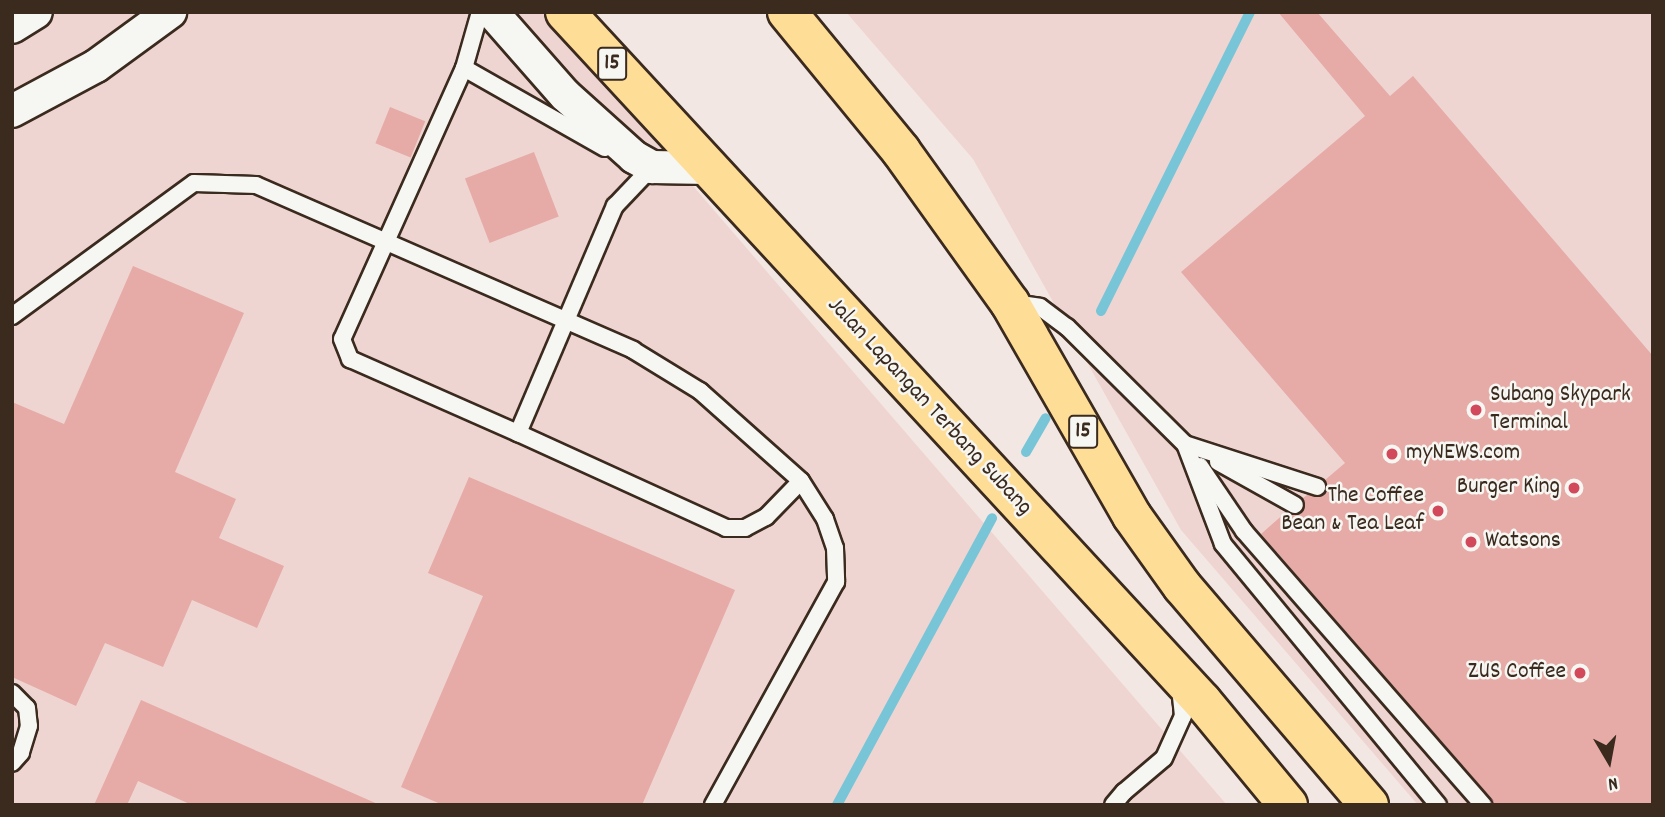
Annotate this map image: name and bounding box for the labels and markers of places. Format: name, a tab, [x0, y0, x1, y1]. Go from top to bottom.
place label: Subang Skypark Terminal	[1490, 382, 1631, 438]
marker: Subang Skypark Terminal	[1468, 402, 1484, 418]
place label: myNEWS.com	[1406, 440, 1520, 468]
marker: myNEWS.com	[1384, 446, 1400, 462]
place label: Burger King	[1457, 474, 1560, 502]
marker: Burger King	[1566, 480, 1582, 496]
place label: The Coffee Bean & Tea Leaf	[1281, 483, 1424, 539]
marker: The Coffee Bean & Tea Leaf	[1430, 503, 1446, 519]
place label: Watsons	[1485, 528, 1561, 556]
marker: Watsons	[1463, 534, 1479, 550]
place label: ZUS Coffee	[1468, 659, 1566, 687]
marker: ZUS Coffee	[1572, 665, 1588, 681]

